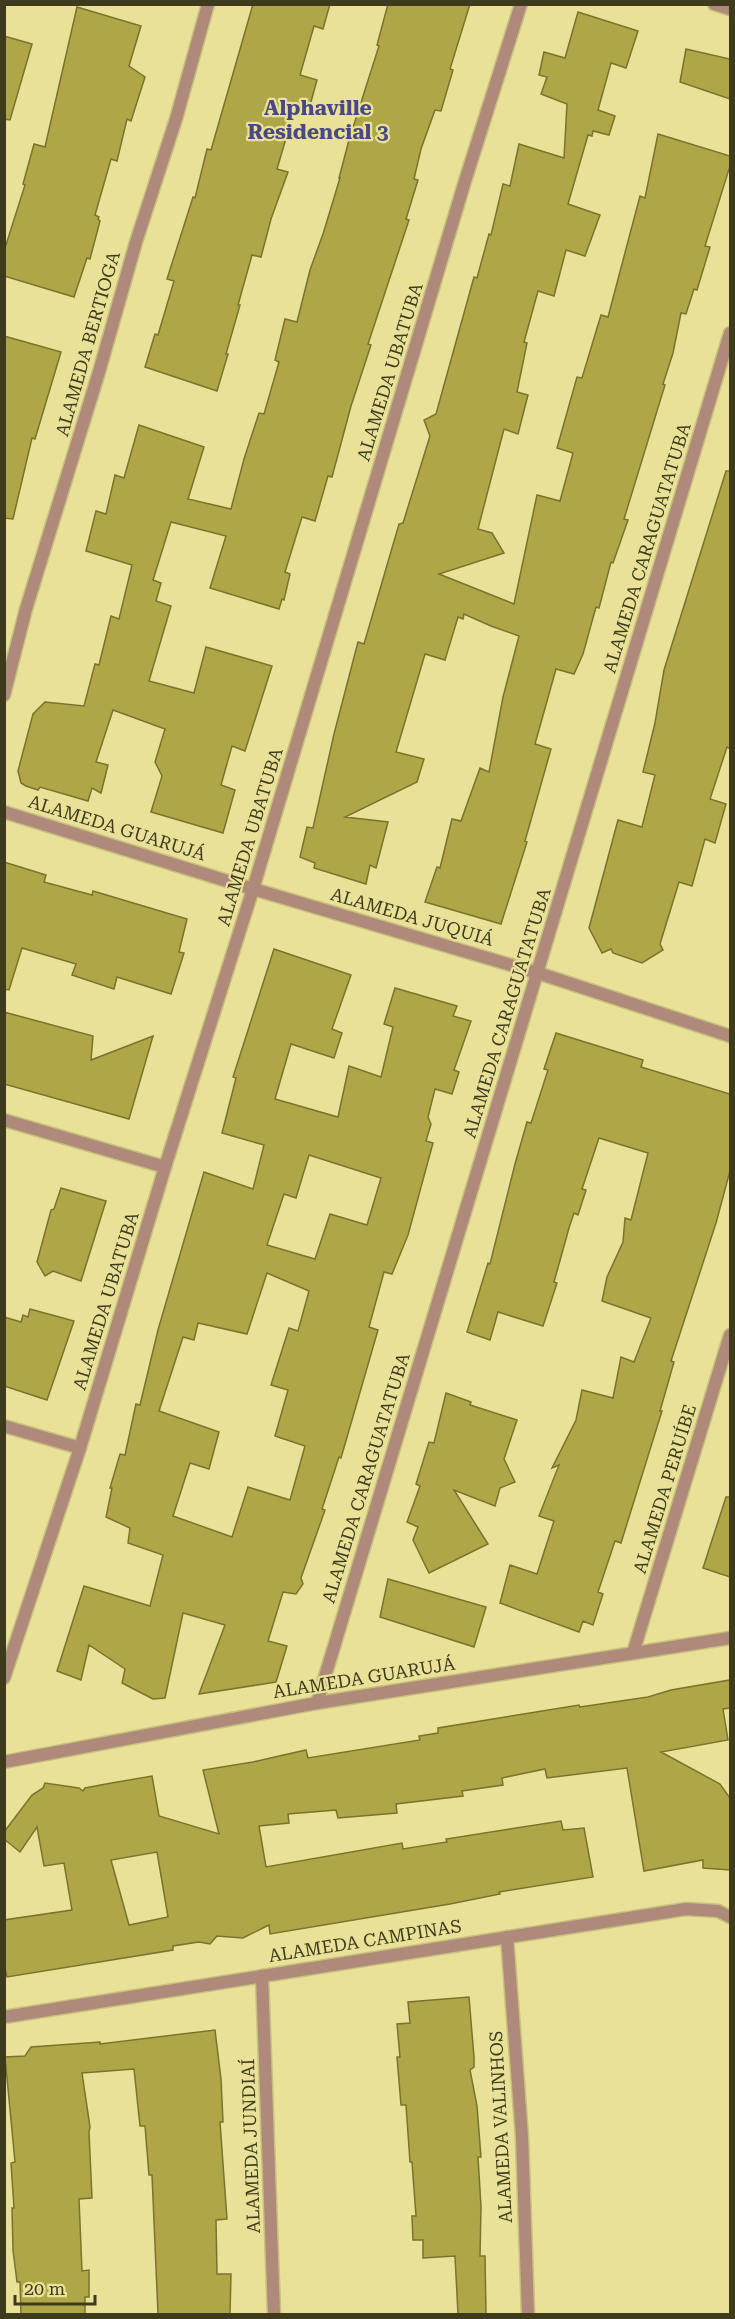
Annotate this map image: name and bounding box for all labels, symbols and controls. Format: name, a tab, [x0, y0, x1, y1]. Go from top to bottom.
district label: Alphaville Residencial 3	[247, 96, 389, 144]
street label: ALAMEDA BERTIOGA	[51, 249, 124, 439]
street label: ALAMEDA UBATUBA	[352, 280, 427, 464]
street label: ALAMEDA CARAGUATATUBA	[598, 420, 695, 675]
street label: ALAMEDA UBATUBA	[212, 745, 287, 929]
street label: ALAMEDA GUARUJÁ	[26, 791, 209, 865]
street label: ALAMEDA JUQUIÁ	[328, 883, 496, 950]
street label: ALAMEDA CARAGUATATUBA	[458, 885, 555, 1140]
street label: ALAMEDA UBATUBA	[68, 1209, 143, 1393]
street label: ALAMEDA CARAGUATATUBA	[317, 1350, 414, 1605]
street label: ALAMEDA PERUÍBE	[629, 1402, 700, 1576]
street label: ALAMEDA GUARUJÁ	[271, 1653, 457, 1702]
street label: ALAMEDA CAMPINAS	[267, 1915, 463, 1966]
street label: ALAMEDA VALINHOS	[485, 2030, 516, 2224]
street label: ALAMEDA JUNDIAÍ	[237, 2058, 264, 2234]
scale bar	[15, 2268, 94, 2306]
text: 20 m	[24, 2278, 65, 2299]

